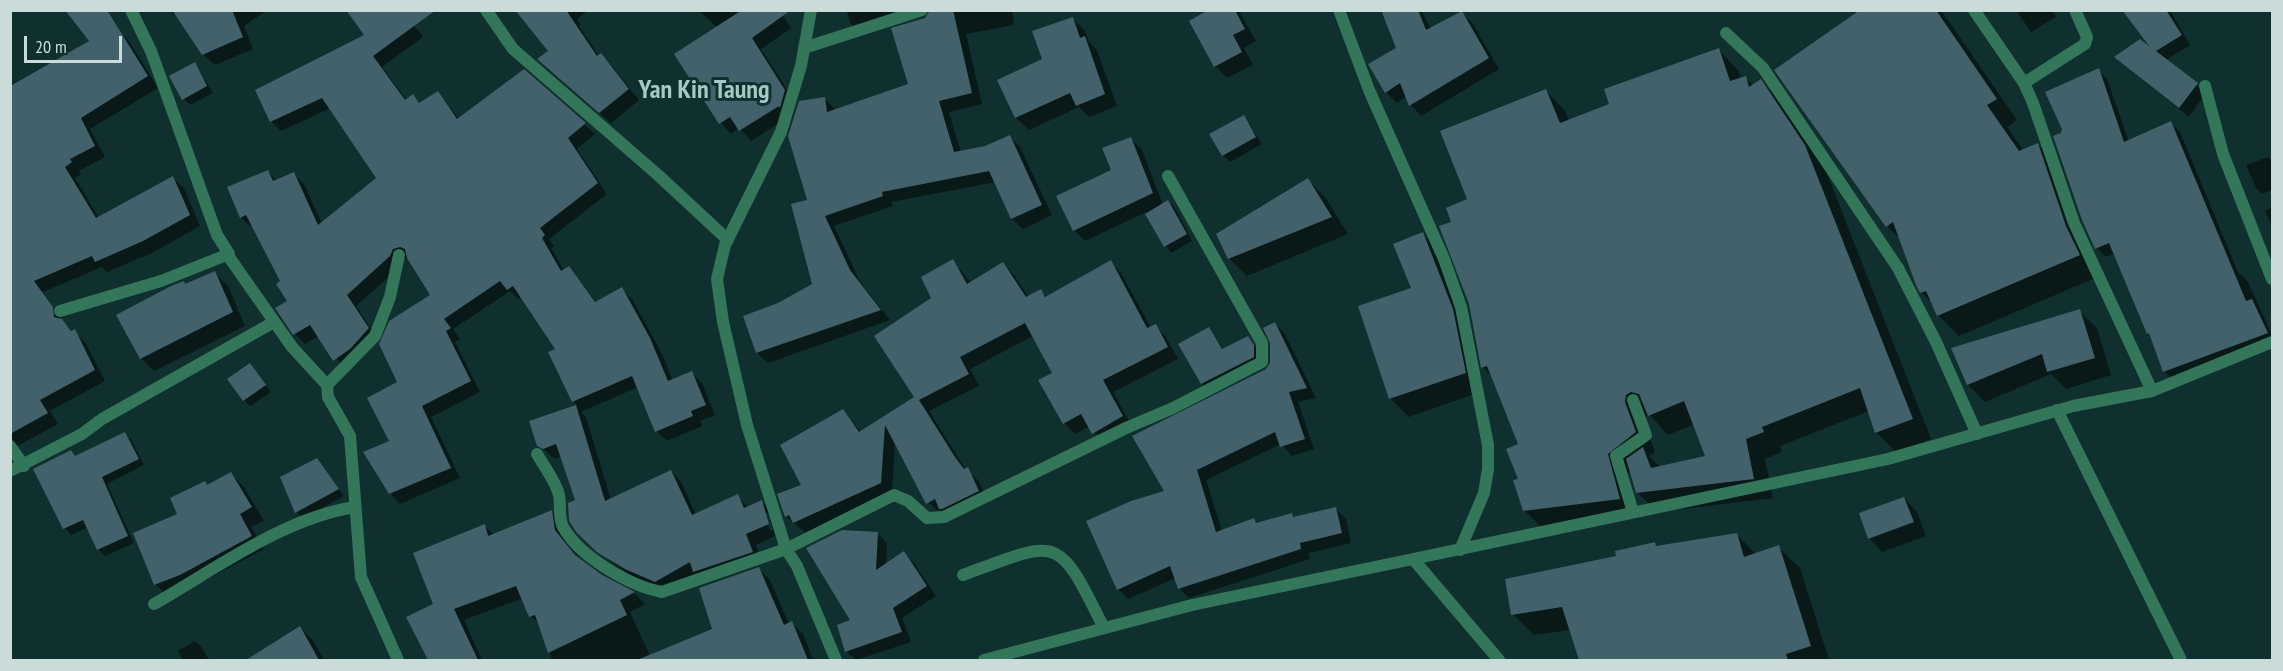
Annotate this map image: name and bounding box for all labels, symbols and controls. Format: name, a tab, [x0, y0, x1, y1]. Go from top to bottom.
scale bar	[27, 24, 124, 62]
text: 20 m	[35, 35, 67, 58]
district label: Yan Kin Taung	[638, 75, 770, 107]

